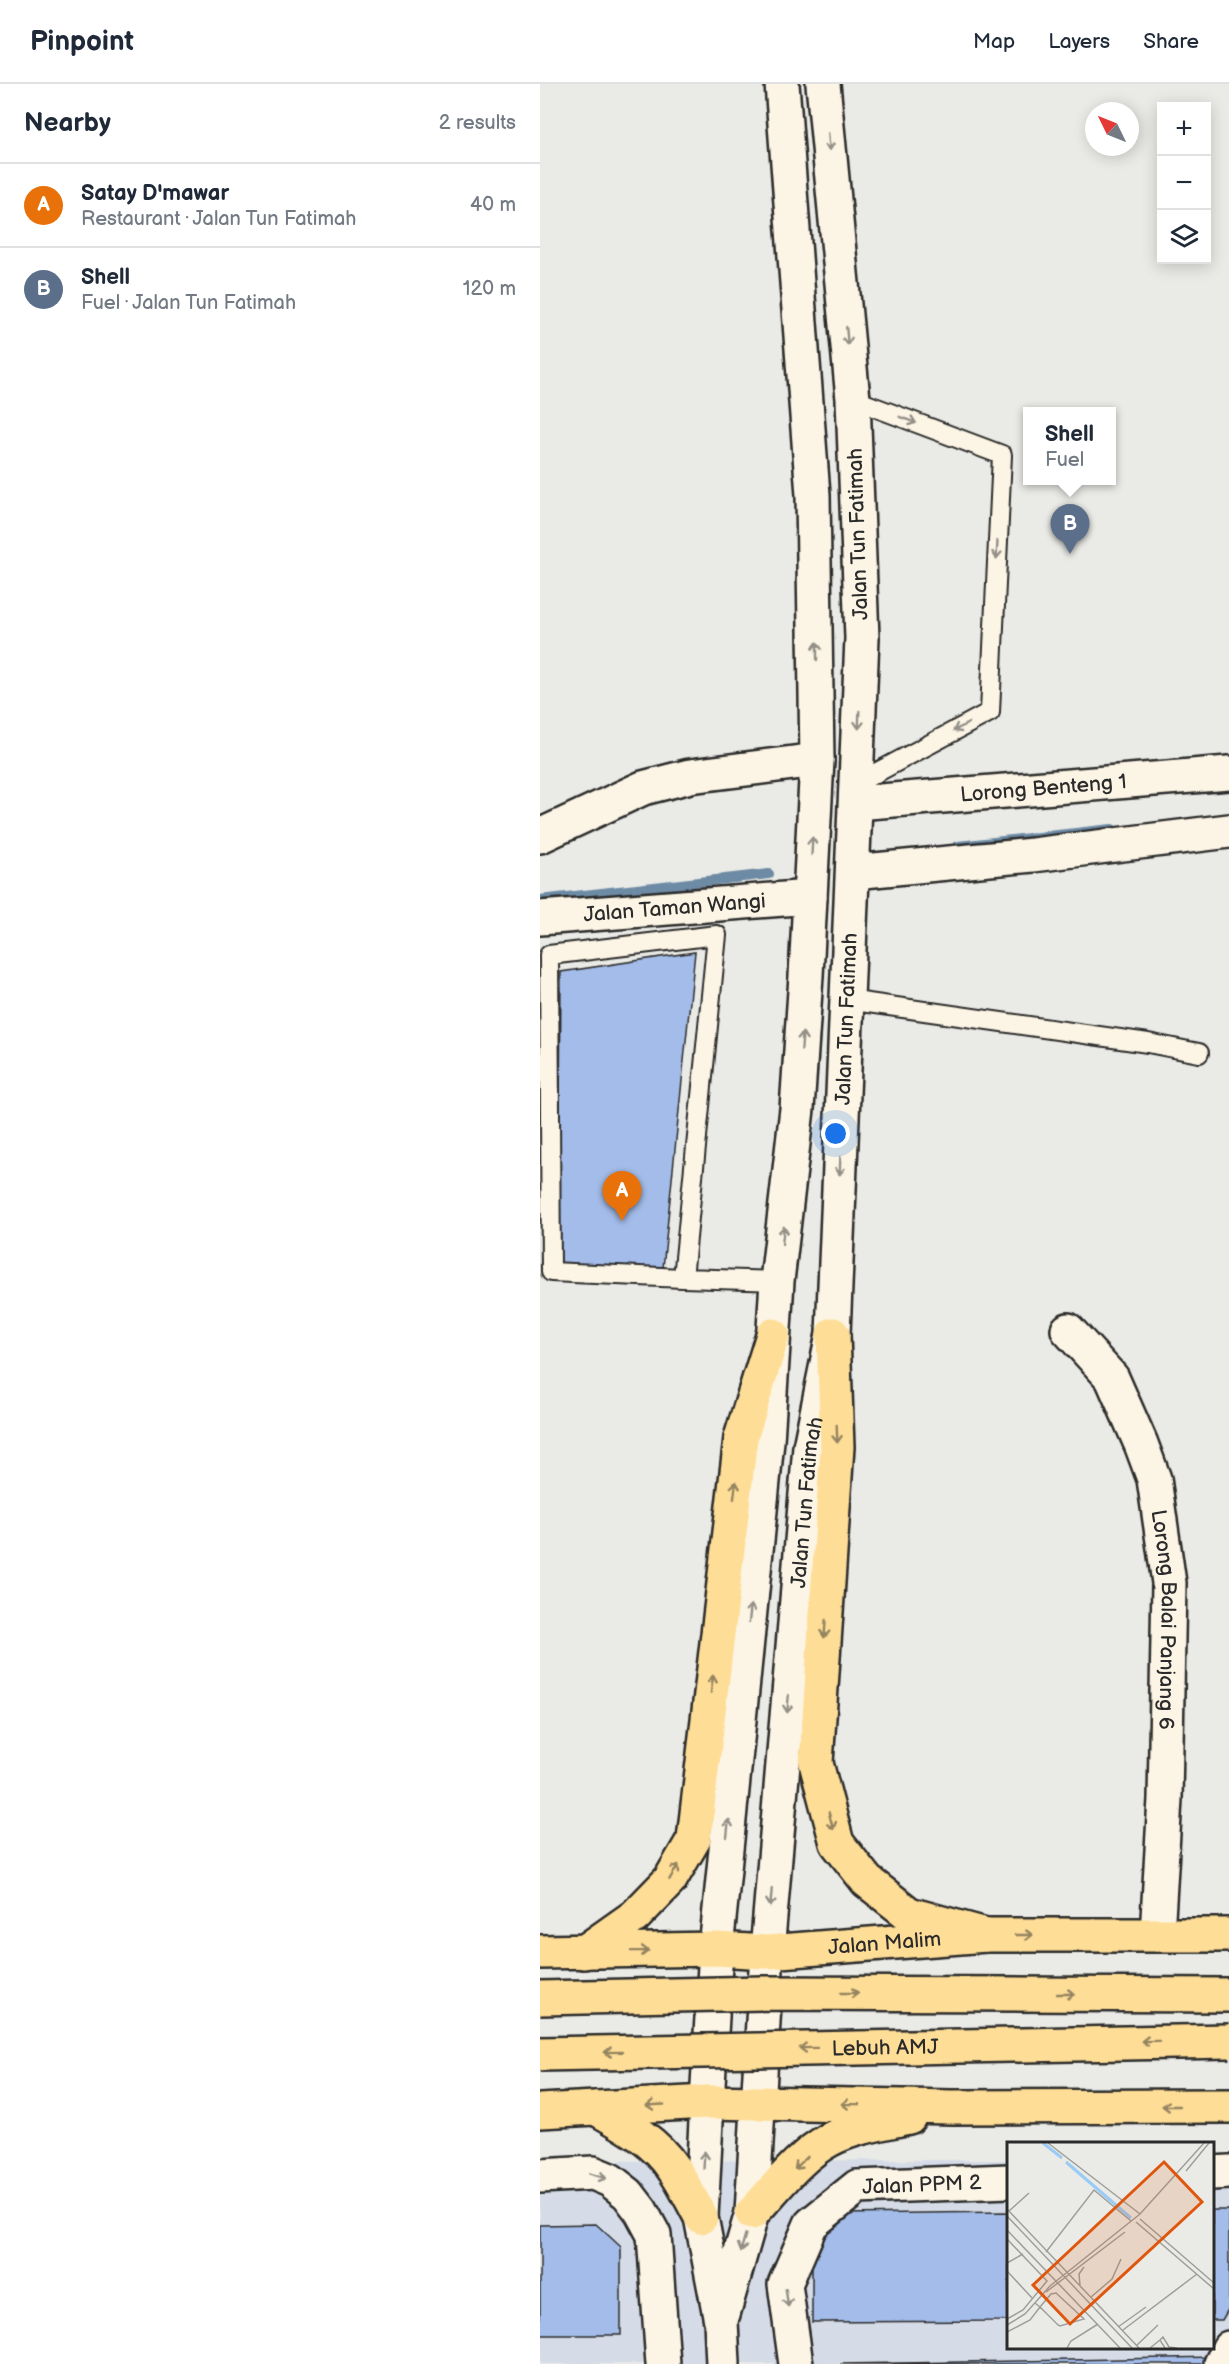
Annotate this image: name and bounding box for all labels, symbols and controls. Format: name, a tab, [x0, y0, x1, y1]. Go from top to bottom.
text: Pinpoint	[30, 25, 134, 58]
text: Map	[973, 29, 1015, 54]
text: Layers	[1048, 29, 1110, 54]
text: Share	[1143, 29, 1199, 54]
north arrow	[1085, 102, 1139, 156]
map controls	[1157, 102, 1211, 264]
button: +	[1157, 102, 1211, 156]
text: Nearby	[24, 108, 111, 139]
text: 2 results	[439, 111, 516, 135]
one-way arrow	[824, 132, 835, 152]
button: −	[1157, 156, 1211, 210]
text: Satay D'mawar	[81, 180, 229, 207]
text: A	[37, 193, 50, 217]
text: 40 m	[470, 193, 516, 217]
text: Restaurant · Jalan Tun Fatimah	[81, 207, 356, 231]
button: layers	[1157, 210, 1211, 264]
text: Shell	[81, 264, 130, 291]
text: B	[36, 277, 51, 301]
text: 120 m	[463, 277, 516, 301]
text: Fuel · Jalan Tun Fatimah	[81, 291, 296, 315]
one-way arrow	[842, 326, 853, 346]
popup	[1023, 407, 1116, 485]
one-way arrow	[898, 415, 917, 426]
text: Shell	[1045, 421, 1094, 448]
street label: Jalan Tun Fatimah	[843, 448, 873, 620]
text: Fuel	[1045, 448, 1084, 472]
pin: B	[1050, 504, 1090, 554]
one-way arrow	[992, 539, 1003, 559]
one-way arrow	[811, 642, 823, 662]
one-way arrow	[853, 709, 864, 729]
one-way arrow	[953, 721, 970, 733]
street label: Lorong Benteng 1	[959, 769, 1128, 807]
one-way arrow	[807, 837, 818, 857]
street label: Jalan Taman Wangi	[582, 888, 767, 927]
street label: Jalan Tun Fatimah	[830, 932, 862, 1105]
one-way arrow	[796, 1031, 807, 1051]
your location	[821, 1119, 850, 1148]
one-way arrow	[835, 1156, 846, 1176]
pin: A	[602, 1172, 641, 1221]
one-way arrow	[777, 1225, 788, 1245]
street label: Jalan Tun Fatimah	[786, 1414, 828, 1589]
one-way arrow	[831, 1423, 843, 1443]
one-way arrow	[730, 1481, 741, 1500]
street label: Lorong Balai Panjang 6	[1146, 1508, 1182, 1730]
one-way arrow	[745, 1604, 756, 1624]
one-way arrow	[819, 1618, 830, 1638]
one-way arrow	[707, 1674, 718, 1694]
one-way arrow	[782, 1693, 793, 1713]
one-way arrow	[826, 1811, 838, 1830]
one-way arrow	[723, 1819, 734, 1839]
one-way arrow	[669, 1864, 681, 1881]
one-way arrow	[765, 1888, 776, 1907]
street label: Jalan Malim	[827, 1926, 942, 1960]
one-way arrow	[1013, 1929, 1033, 1941]
one-way arrow	[630, 1945, 650, 1956]
one-way arrow	[840, 1987, 860, 1999]
one-way arrow	[1056, 1988, 1076, 2000]
street label: Lebuh AMJ	[831, 2034, 939, 2061]
one-way arrow	[1140, 2036, 1160, 2047]
one-way arrow	[798, 2042, 818, 2054]
one-way arrow	[603, 2046, 623, 2058]
one-way arrow	[645, 2099, 665, 2110]
one-way arrow	[840, 2099, 860, 2110]
one-way arrow	[1161, 2100, 1181, 2112]
inset map	[1007, 2142, 1214, 2349]
one-way arrow	[698, 2150, 709, 2170]
one-way arrow	[794, 2155, 809, 2169]
street label: Jalan PPM 2	[862, 2170, 982, 2199]
one-way arrow	[588, 2171, 607, 2182]
one-way arrow	[737, 2233, 748, 2252]
one-way arrow	[781, 2287, 792, 2307]

